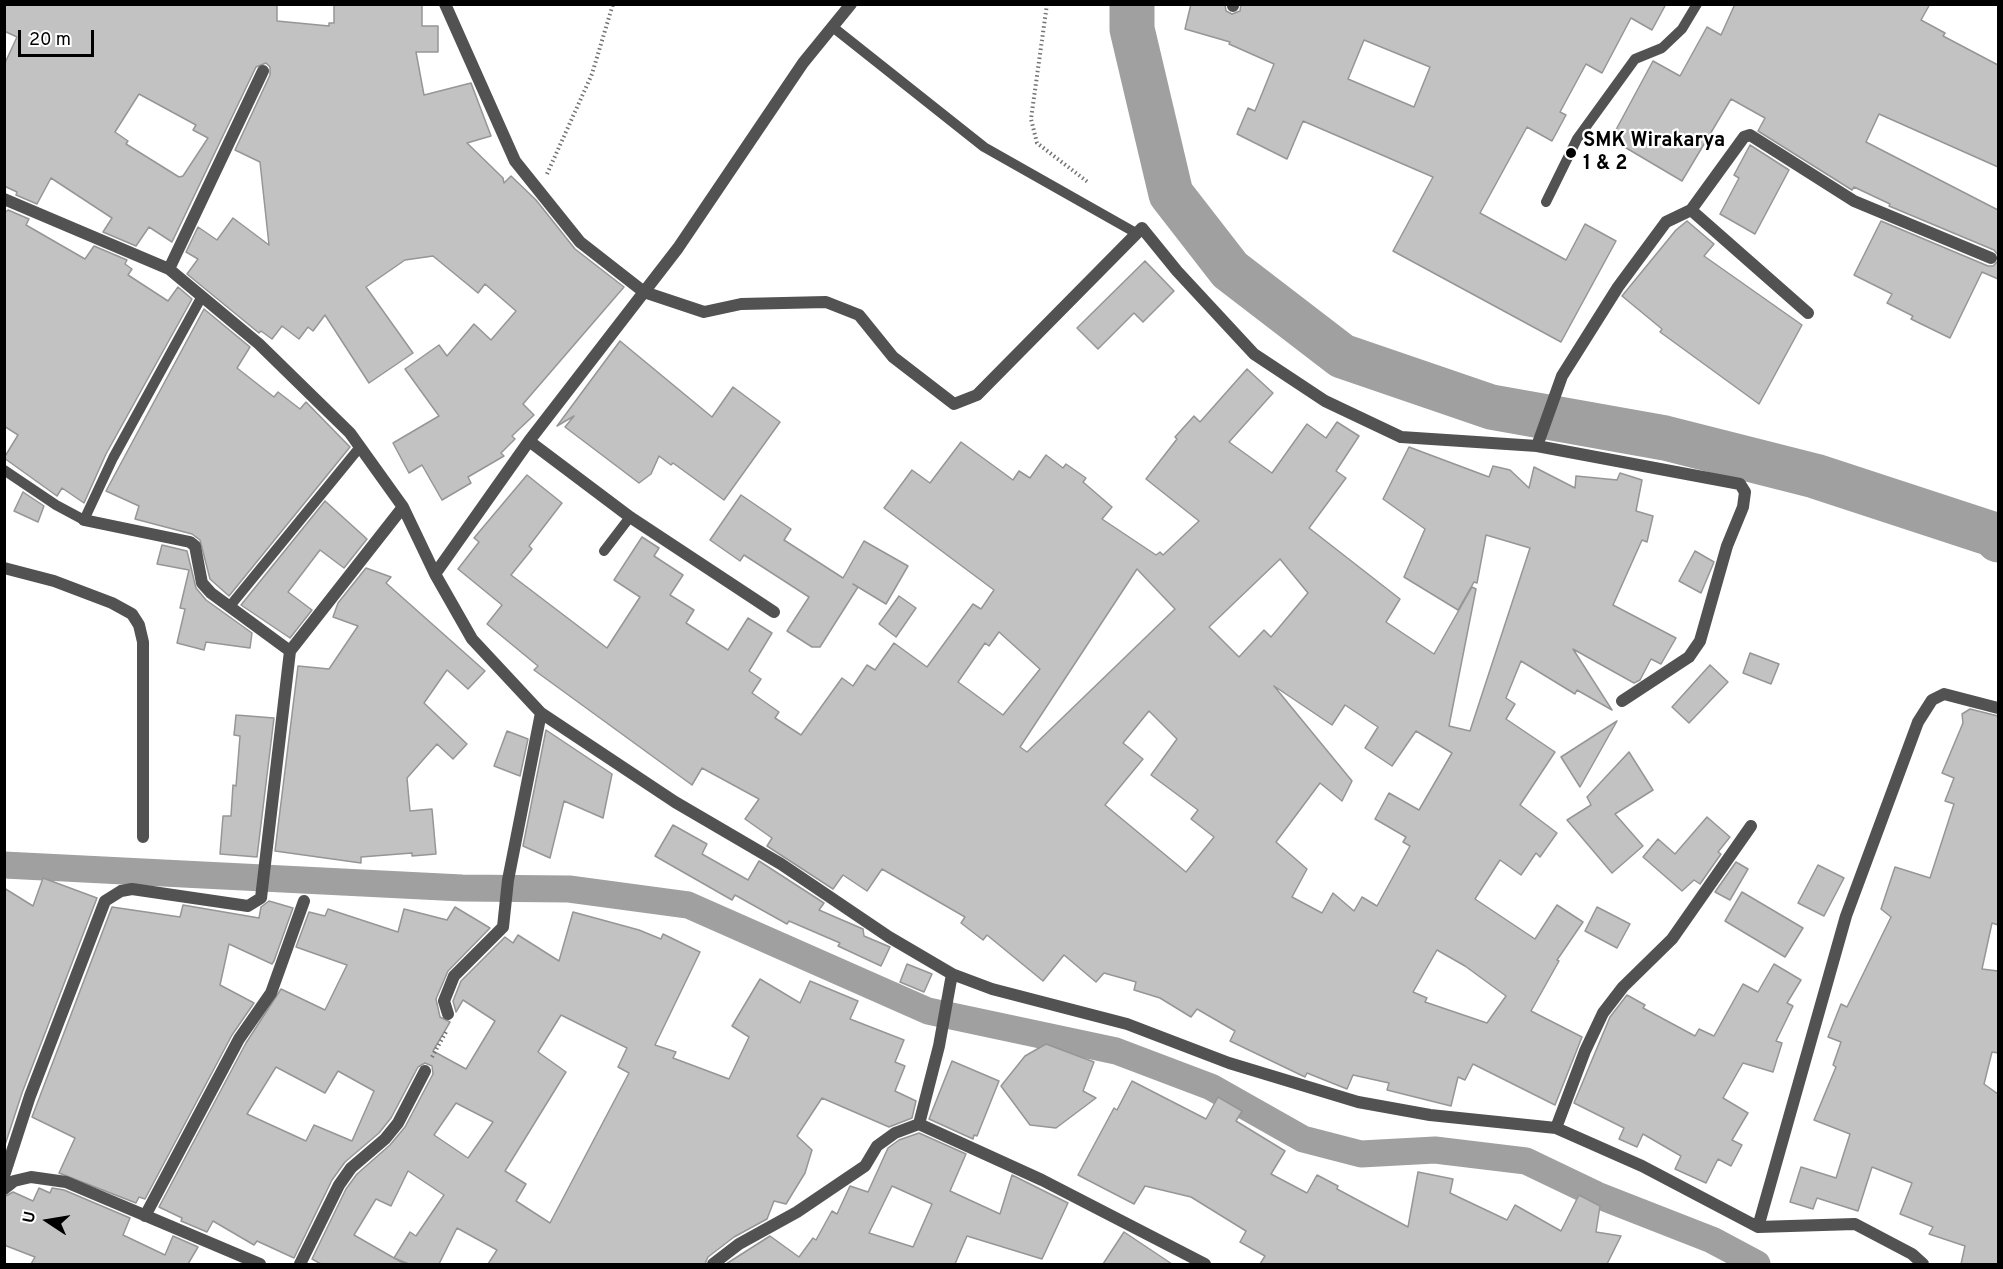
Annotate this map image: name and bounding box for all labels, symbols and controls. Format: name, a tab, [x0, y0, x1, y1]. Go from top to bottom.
scale bar	[21, 18, 98, 56]
text: 20 m	[29, 29, 71, 52]
place label: SMK Wirakarya 1 & 2	[1583, 130, 1725, 177]
marker: SMK Wirakarya 1 & 2	[1564, 146, 1578, 160]
north arrow	[18, 1191, 78, 1251]
text: U	[19, 1210, 41, 1225]

